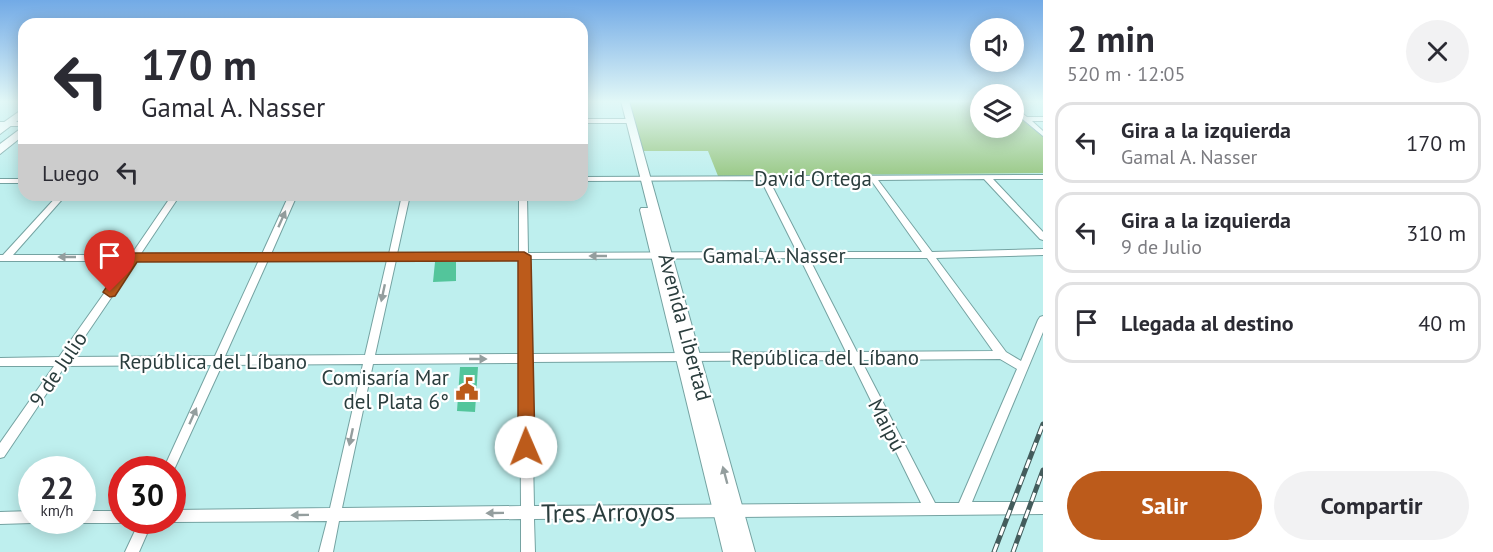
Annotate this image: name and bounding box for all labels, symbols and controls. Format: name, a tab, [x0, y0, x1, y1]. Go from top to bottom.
text: 2 min	[1067, 15, 1155, 62]
map controls	[970, 18, 1024, 138]
button: sound	[970, 18, 1024, 72]
button: close	[1406, 20, 1469, 83]
text: 170 m	[141, 37, 257, 92]
icon: left	[42, 42, 120, 120]
text: 520 m · 12:05	[1067, 61, 1185, 87]
button: layers	[970, 84, 1024, 138]
text: Gamal A. Nasser	[141, 90, 325, 124]
text: Gira a la izquierda	[1121, 116, 1291, 144]
icon: left	[1070, 126, 1103, 159]
text: 170 m	[1406, 129, 1466, 157]
text: Gamal A. Nasser	[1121, 144, 1257, 170]
icon: left	[111, 156, 144, 189]
text: Luego	[42, 159, 99, 187]
street label: David Ortega	[754, 165, 872, 192]
text: Gira a la izquierda	[1121, 206, 1291, 234]
one-way arrow	[278, 210, 287, 228]
icon: left	[1070, 216, 1103, 249]
text: 310 m	[1406, 219, 1466, 247]
pin	[84, 230, 135, 292]
text: 9 de Julio	[1121, 234, 1202, 260]
icon: arrive	[93, 239, 126, 272]
street label: Gamal A. Nasser	[702, 242, 846, 269]
street label: Avenida Libertad	[652, 250, 718, 404]
one-way arrow	[589, 251, 608, 261]
one-way arrow	[58, 252, 77, 262]
one-way arrow	[378, 284, 387, 303]
icon: arrive	[1070, 306, 1103, 339]
text: Llegada al destino	[1121, 309, 1294, 337]
text: 40 m	[1418, 309, 1466, 337]
street label: 9 de Julio	[23, 326, 93, 412]
street label: República del Líbano	[731, 344, 919, 371]
street label: República del Líbano	[119, 348, 307, 375]
one-way arrow	[469, 354, 488, 364]
place label: Comisaría Mar del Plata 6°	[322, 364, 449, 415]
public building icon: Comisaría Mar del Plata 6°	[454, 376, 480, 402]
street label: Maipú	[862, 394, 912, 456]
one-way arrow	[189, 408, 198, 425]
position arrow	[494, 415, 558, 479]
one-way arrow	[346, 428, 356, 447]
speed limit sign: 30	[108, 456, 186, 534]
one-way arrow	[720, 466, 729, 484]
text: 22	[40, 468, 74, 507]
button: Salir	[1067, 471, 1262, 540]
button: Compartir	[1274, 471, 1469, 540]
street label: Tres Arroyos	[541, 494, 675, 530]
text: km/h	[41, 501, 73, 520]
one-way arrow	[485, 508, 504, 518]
one-way arrow	[290, 510, 309, 520]

